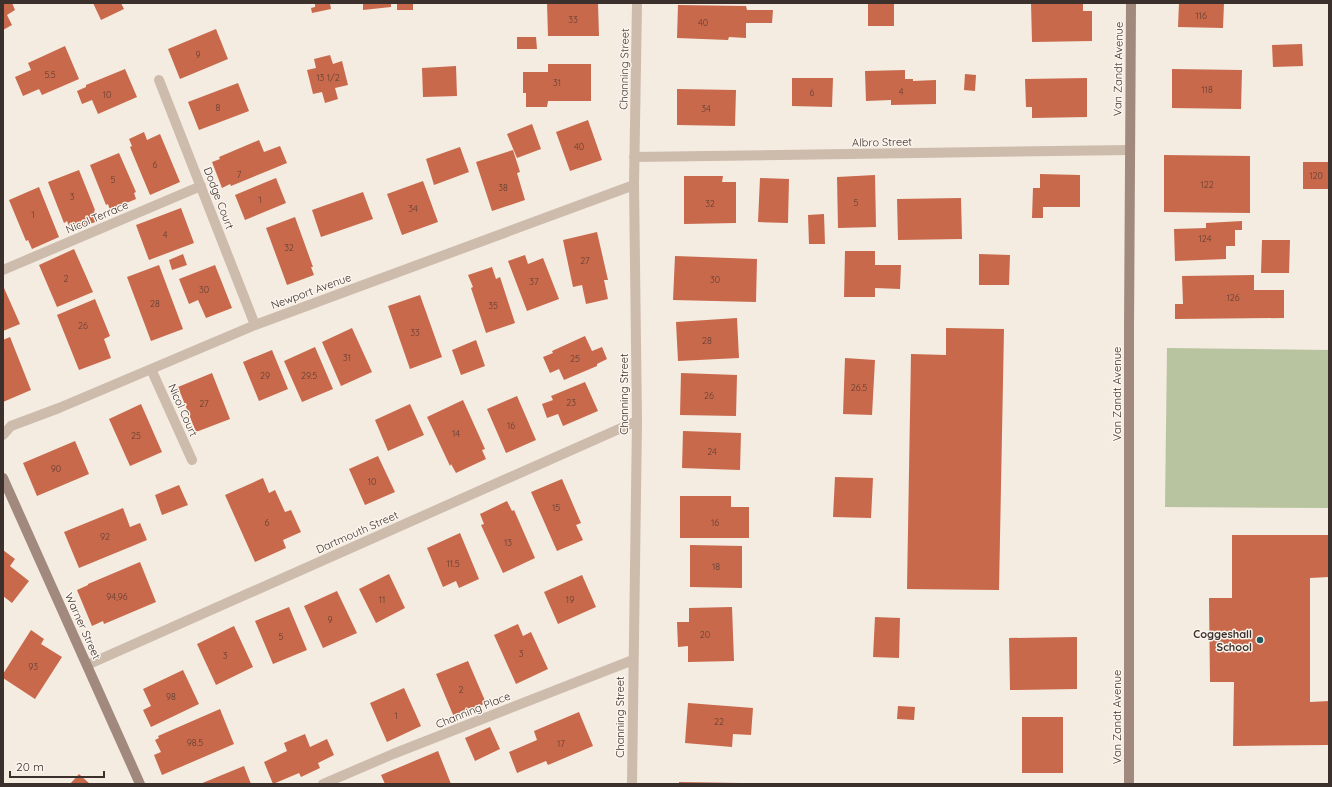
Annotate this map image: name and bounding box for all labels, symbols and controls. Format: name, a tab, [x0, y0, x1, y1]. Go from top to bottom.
house number: 116	[1195, 10, 1207, 21]
house number: 33	[568, 14, 578, 25]
house number: 40	[698, 17, 708, 28]
street label: Van Zandt Avenue	[1110, 22, 1126, 116]
street label: Channing Street	[616, 28, 632, 110]
house number: 9	[195, 49, 201, 60]
house number: 5.5	[44, 69, 56, 80]
house number: 13 1/2	[316, 72, 340, 83]
house number: 31	[553, 77, 561, 88]
house number: 118	[1201, 84, 1213, 95]
house number: 4	[899, 86, 904, 97]
house number: 6	[810, 87, 815, 98]
house number: 10	[103, 89, 111, 100]
house number: 8	[216, 102, 221, 113]
house number: 34	[701, 103, 711, 114]
street label: Albro Street	[852, 134, 912, 150]
house number: 40	[574, 141, 584, 152]
house number: 6	[153, 159, 158, 170]
street label: Dodge Court	[201, 165, 237, 231]
house number: 7	[237, 169, 242, 180]
house number: 120	[1309, 170, 1323, 181]
house number: 5	[111, 174, 116, 185]
house number: 122	[1200, 179, 1214, 190]
house number: 38	[498, 182, 508, 193]
house number: 3	[70, 191, 75, 202]
house number: 1	[258, 194, 262, 205]
house number: 5	[854, 197, 859, 208]
street label: Nicol Terrace	[64, 198, 130, 236]
house number: 32	[705, 198, 715, 209]
house number: 34	[408, 203, 418, 214]
house number: 1	[31, 209, 35, 220]
house number: 4	[163, 229, 168, 240]
house number: 124	[1199, 233, 1212, 244]
house number: 32	[284, 242, 294, 253]
house number: 27	[580, 255, 590, 266]
street label: Newport Avenue	[269, 270, 353, 312]
house number: 2	[64, 273, 69, 284]
house number: 30	[710, 274, 720, 285]
house number: 37	[529, 276, 539, 287]
house number: 30	[199, 284, 209, 295]
house number: 126	[1226, 292, 1240, 303]
house number: 28	[150, 298, 160, 309]
house number: 35	[488, 300, 498, 311]
house number: 26	[78, 320, 88, 331]
house number: 33	[410, 327, 420, 338]
house number: 28	[702, 335, 712, 346]
street label: Van Zandt Avenue	[1110, 347, 1124, 441]
house number: 31	[343, 352, 351, 363]
house number: 25	[570, 353, 580, 364]
street label: Channing Street	[617, 353, 631, 435]
house number: 29	[260, 370, 270, 381]
house number: 29.5	[301, 370, 317, 381]
street label: Nicol Court	[165, 381, 201, 439]
house number: 26.5	[851, 382, 867, 393]
house number: 26	[704, 390, 714, 401]
house number: 23	[566, 397, 576, 408]
house number: 27	[199, 398, 209, 409]
house number: 16	[507, 420, 515, 431]
house number: 14	[452, 428, 460, 439]
house number: 25	[131, 430, 141, 441]
house number: 24	[707, 446, 717, 457]
house number: 90	[51, 463, 61, 474]
house number: 10	[368, 476, 376, 487]
house number: 15	[552, 502, 560, 513]
street label: Dartmouth Street	[314, 507, 401, 556]
house number: 6	[265, 517, 270, 528]
house number: 16	[711, 517, 719, 528]
house number: 92	[100, 531, 110, 542]
house number: 13	[504, 537, 512, 548]
house number: 11.5	[446, 558, 460, 569]
house number: 18	[712, 561, 720, 572]
street label: Warner Street	[62, 591, 104, 662]
house number: 94,96	[106, 591, 128, 602]
house number: 11	[379, 594, 385, 605]
house number: 19	[566, 594, 574, 605]
house number: 9	[327, 614, 333, 625]
place label: Coggeshall School	[1193, 627, 1252, 654]
house number: 20	[700, 629, 710, 640]
house number: 5	[279, 631, 284, 642]
marker: Coggeshall School	[1255, 635, 1265, 645]
house number: 3	[519, 648, 524, 659]
house number: 3	[223, 650, 228, 661]
house number: 93	[28, 661, 38, 672]
street label: Van Zandt Avenue	[1110, 670, 1124, 764]
street label: Channing Street	[613, 676, 627, 758]
house number: 2	[459, 684, 464, 695]
street label: Channing Place	[434, 689, 512, 731]
house number: 98	[166, 691, 176, 702]
house number: 1	[394, 710, 398, 721]
house number: 22	[714, 716, 724, 727]
house number: 98.5	[187, 737, 203, 748]
house number: 17	[557, 738, 565, 749]
scale bar	[10, 753, 104, 779]
text: 20 m	[16, 759, 44, 774]

